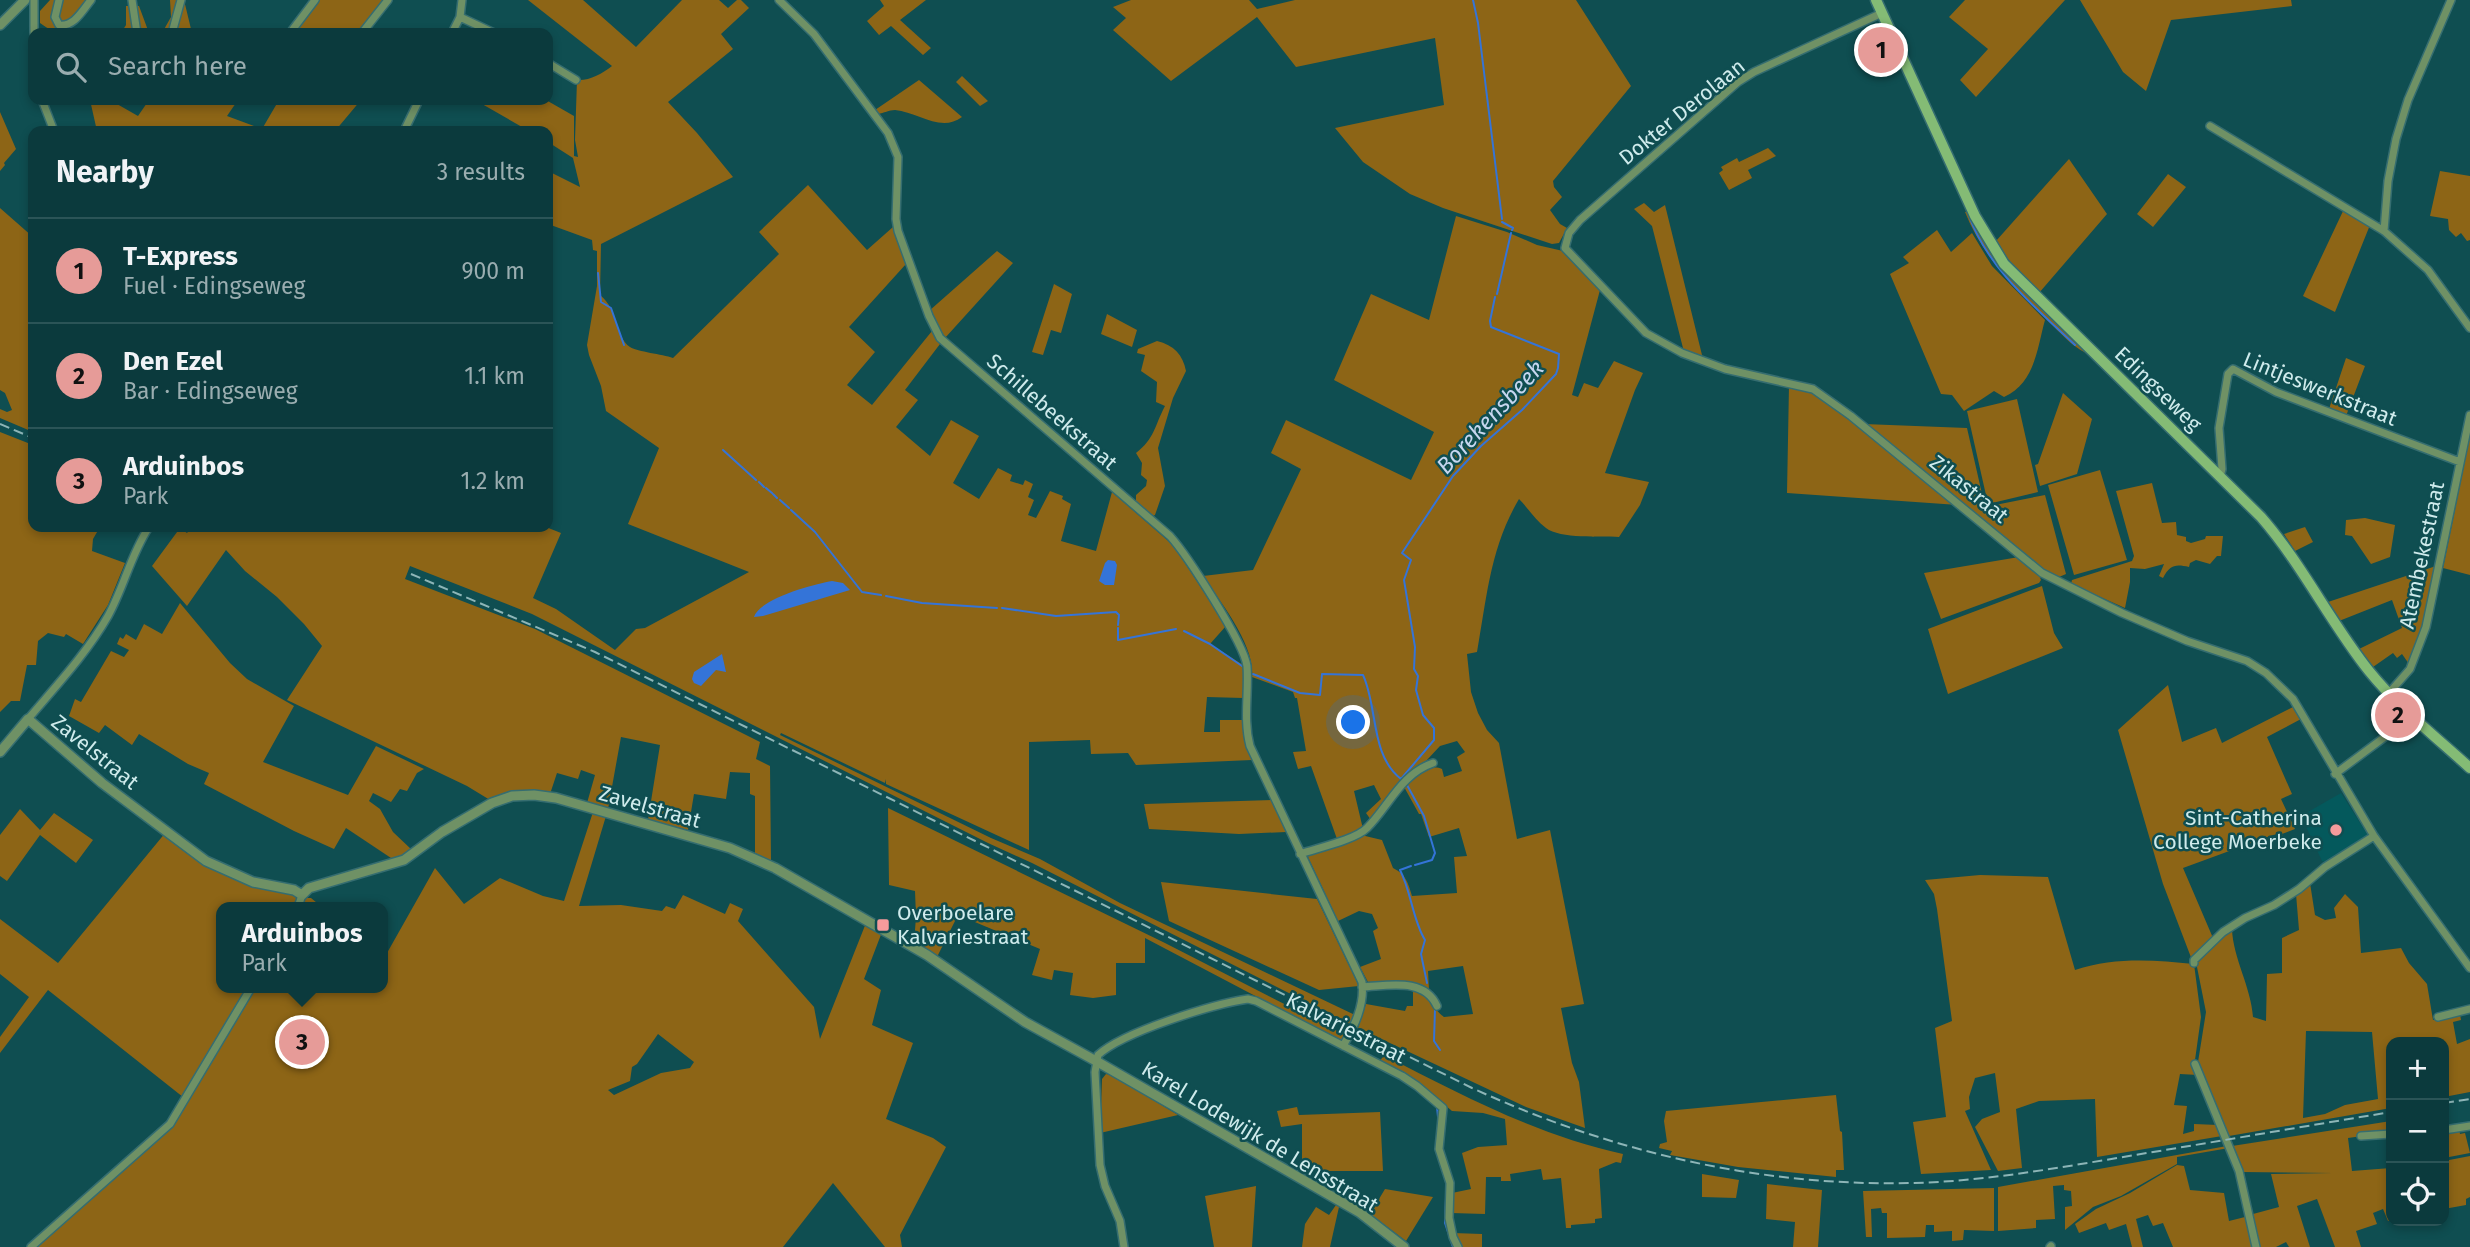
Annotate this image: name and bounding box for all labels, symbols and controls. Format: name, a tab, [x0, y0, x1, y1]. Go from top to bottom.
pin: 1	[1858, 24, 1904, 76]
search box	[28, 28, 553, 105]
icon: search	[52, 48, 90, 86]
text: Search here	[108, 51, 247, 82]
street label: Dokter Derolaan	[1614, 53, 1750, 171]
text: Nearby	[56, 154, 154, 190]
text: 3 results	[437, 158, 525, 186]
text: T-Express	[123, 241, 238, 272]
text: 1	[74, 257, 84, 285]
text: 900 m	[461, 257, 525, 285]
text: Fuel · Edingseweg	[123, 272, 305, 300]
street label: Edingseweg	[2109, 341, 2207, 437]
text: Den Ezel	[123, 346, 223, 377]
street label: Lintjeswerkstraat	[2239, 346, 2401, 432]
street label: Schillebeekstraat	[981, 348, 1123, 476]
water label: Borekensbeek	[1430, 354, 1550, 480]
text: 2	[73, 362, 85, 390]
text: 1.1 km	[464, 362, 525, 390]
text: Bar · Edingseweg	[123, 377, 298, 405]
street label: Zikastraat	[1924, 449, 2014, 529]
text: Arduinbos	[123, 451, 244, 482]
text: 3	[73, 467, 85, 495]
text: 1.2 km	[461, 467, 525, 495]
street label: Atembekestraat	[2394, 479, 2450, 631]
text: Park	[123, 482, 168, 510]
pin: 2	[2375, 689, 2421, 741]
your location	[1336, 705, 1370, 739]
street label: Zavelstraat	[46, 709, 144, 795]
street label: Zavelstraat	[596, 780, 704, 834]
place label: Sint-Catherina College Moerbeke	[2153, 805, 2322, 855]
marker: Sint-Catherina College Moerbeke	[2328, 822, 2344, 838]
place label: Overboelare Kalvariestraat	[897, 900, 1029, 950]
popup	[216, 902, 388, 993]
marker: Overboelare Kalvariestraat	[875, 917, 891, 933]
text: Arduinbos	[241, 918, 363, 949]
text: Park	[241, 949, 287, 977]
street label: Kalvariestraat	[1282, 987, 1411, 1070]
pin: 3	[279, 1016, 325, 1068]
map controls	[2386, 1037, 2449, 1226]
button: +	[2386, 1037, 2449, 1100]
street label: Karel Lodewijk de Lensstraat	[1137, 1056, 1383, 1218]
button: −	[2386, 1100, 2449, 1163]
button: locate	[2386, 1163, 2449, 1226]

